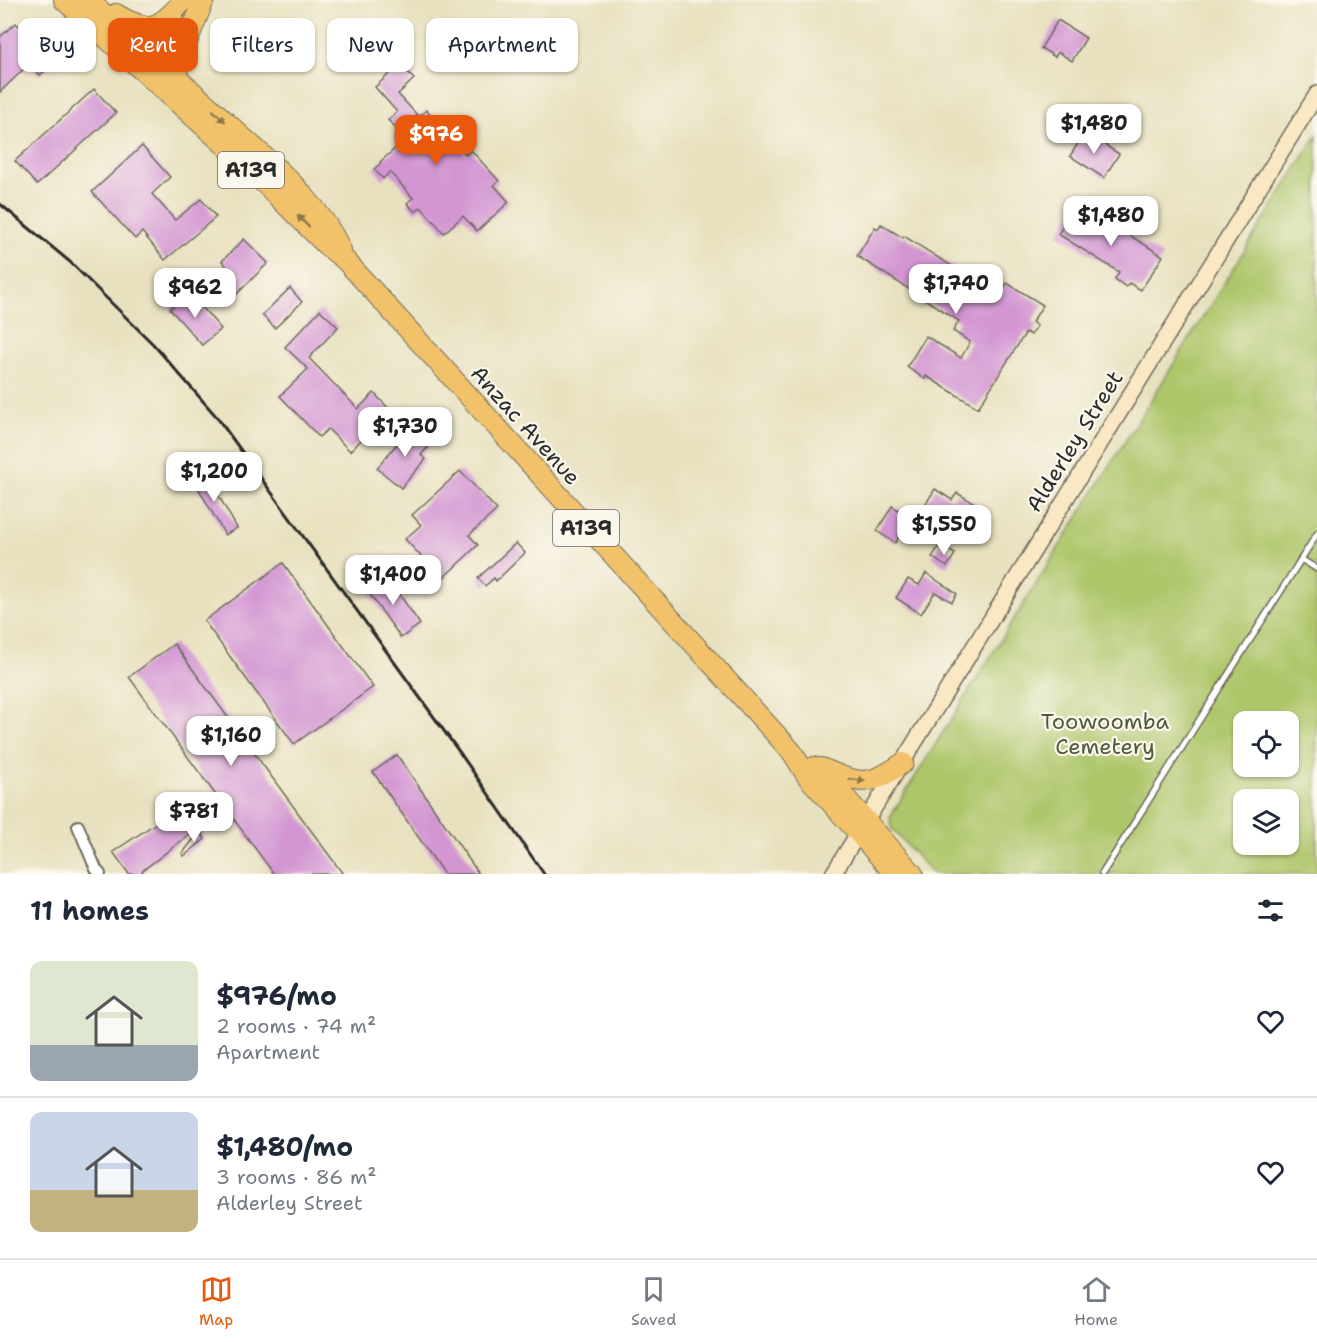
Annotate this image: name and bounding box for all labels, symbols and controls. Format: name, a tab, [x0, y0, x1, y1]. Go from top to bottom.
chip: Buy	[18, 18, 96, 72]
chip: Rent	[108, 18, 198, 72]
chip: Filters	[210, 18, 315, 72]
chip: New	[327, 18, 414, 72]
chip: Apartment	[426, 18, 578, 72]
pin: $1,480	[1045, 104, 1143, 155]
one-way arrow	[211, 109, 226, 122]
text: $1,480	[1060, 110, 1128, 136]
pin: $976	[400, 115, 472, 166]
text: $976	[409, 121, 463, 147]
road number: A139	[218, 152, 284, 188]
pin: $1,480	[1062, 196, 1160, 247]
text: $1,480	[1077, 202, 1145, 228]
one-way arrow	[296, 214, 310, 229]
pin: $1,740	[907, 264, 1005, 315]
pin: $962	[159, 268, 231, 319]
text: $1,740	[923, 270, 989, 296]
text: $962	[168, 274, 222, 300]
street label: Anzac Avenue	[464, 359, 587, 491]
street label: Alderley Street	[1019, 365, 1129, 517]
pin: $1,730	[356, 407, 454, 458]
text: $1,730	[372, 413, 438, 439]
pin: $1,200	[165, 452, 263, 503]
text: $1,200	[180, 458, 248, 484]
pin: $1,550	[895, 505, 993, 556]
road number: A139	[553, 510, 619, 546]
text: $1,550	[911, 511, 977, 537]
pin: $1,400	[344, 555, 442, 606]
text: $1,400	[359, 561, 427, 587]
park label: Toowoomba Cemetery	[1041, 707, 1170, 761]
map controls	[1233, 711, 1299, 855]
button: locate	[1233, 711, 1299, 777]
pin: $1,160	[182, 716, 280, 767]
text: $1,160	[200, 722, 262, 748]
one-way arrow	[848, 775, 867, 785]
button: layers	[1233, 789, 1299, 855]
pin: $781	[158, 792, 230, 843]
text: $781	[169, 798, 219, 824]
text: 11 homes	[30, 893, 149, 928]
icon: filters	[1254, 894, 1287, 927]
text: $976/mo	[216, 978, 337, 1013]
icon: home	[78, 985, 150, 1057]
icon: heart	[1254, 1005, 1287, 1038]
text: 2 rooms · 74 m²	[216, 1013, 376, 1039]
text: Apartment	[216, 1039, 320, 1065]
text: $1,480/mo	[216, 1129, 353, 1164]
icon: home	[78, 1136, 150, 1208]
icon: heart	[1254, 1156, 1287, 1189]
text: 3 rooms · 86 m²	[216, 1164, 376, 1190]
text: Alderley Street	[216, 1190, 363, 1216]
tab: Map	[199, 1273, 233, 1330]
tab: Saved	[631, 1273, 676, 1330]
tab: Home	[1074, 1273, 1118, 1330]

